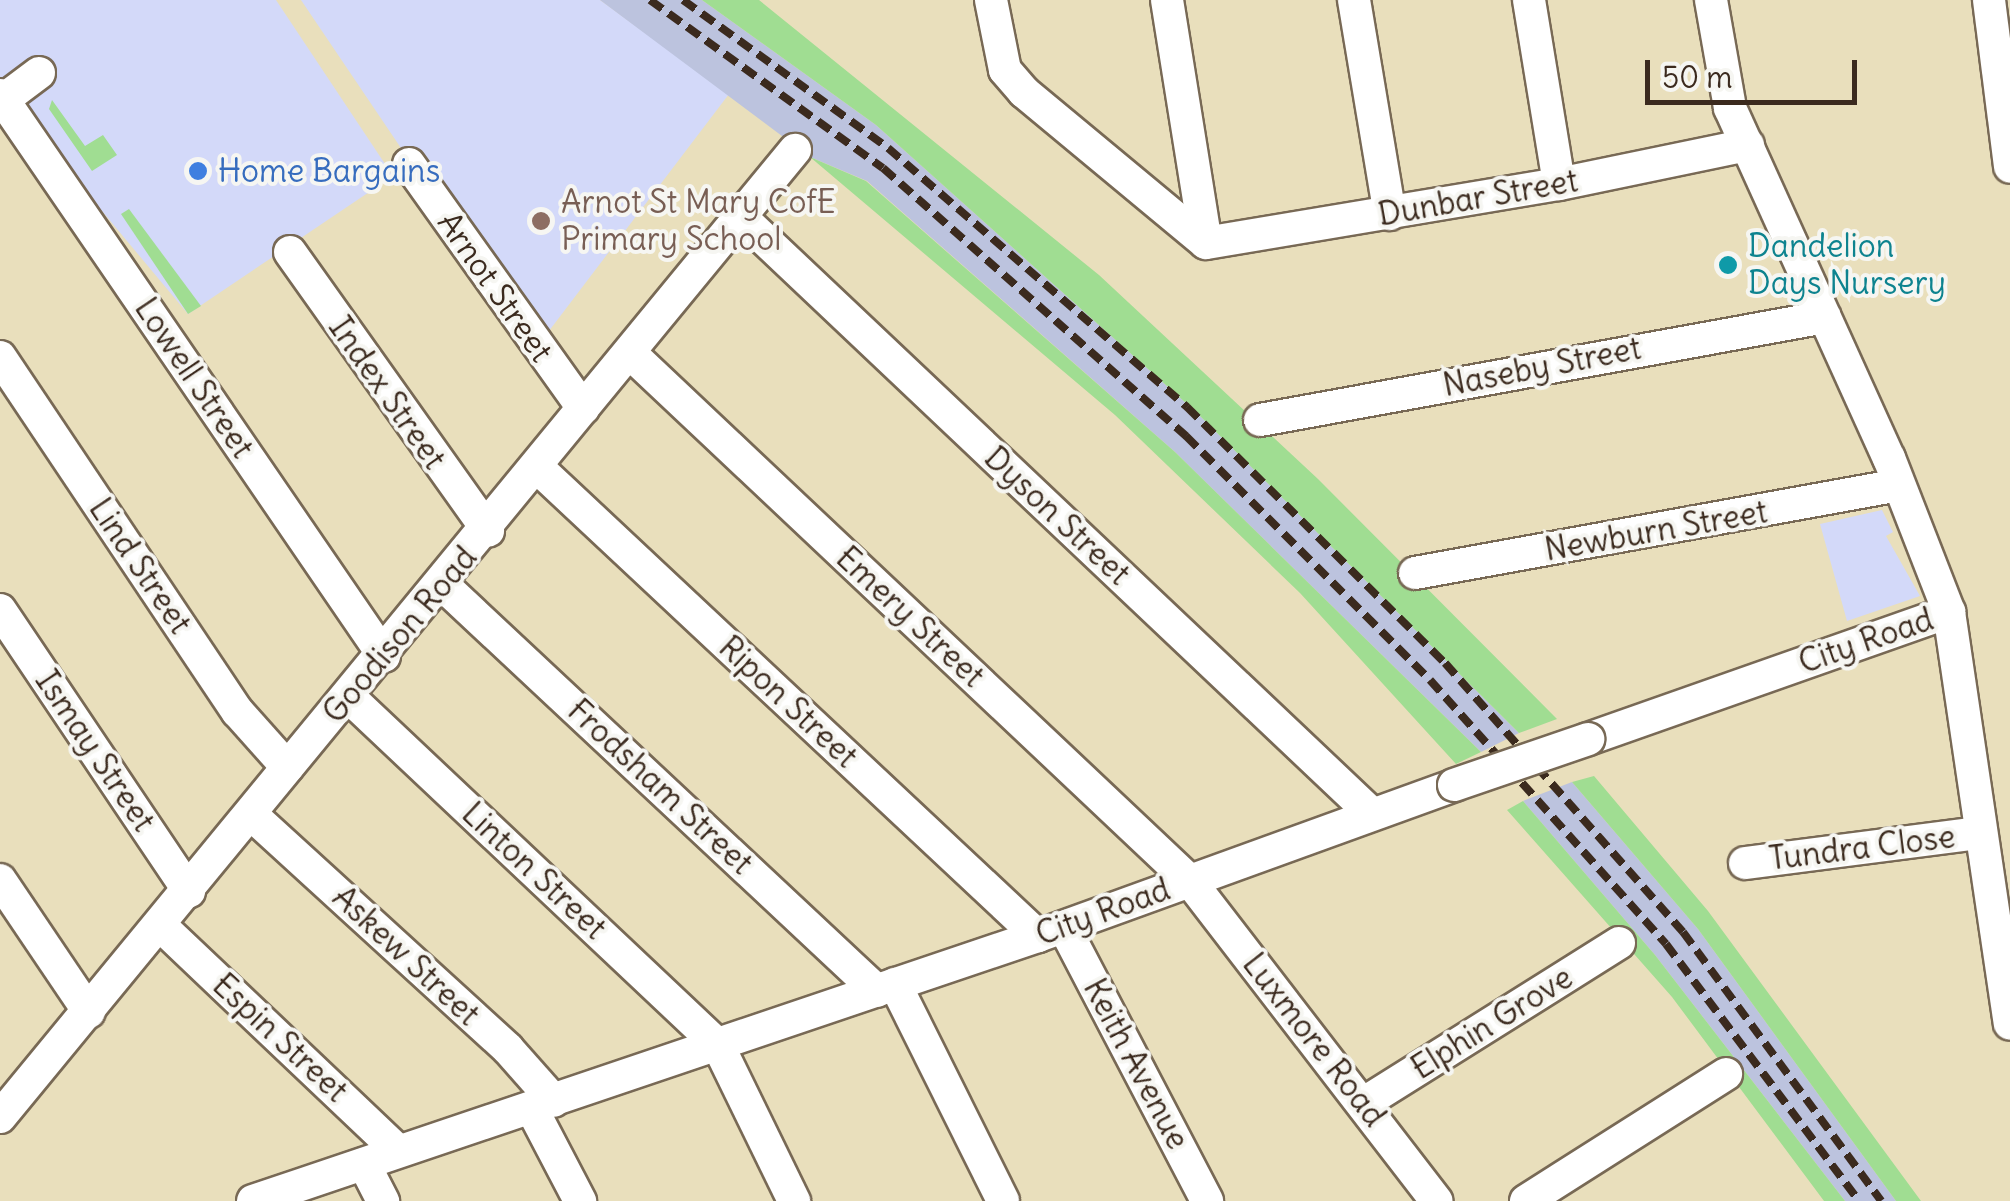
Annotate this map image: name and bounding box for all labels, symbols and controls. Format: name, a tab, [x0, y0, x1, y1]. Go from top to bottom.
scale bar	[1650, 40, 1862, 102]
text: 50 m	[1662, 58, 1732, 96]
place label: Home Bargains	[218, 152, 440, 190]
marker: Home Bargains	[187, 160, 209, 182]
street label: Dunbar Street	[1375, 162, 1581, 234]
place label: Arnot St Mary CofE Primary School	[561, 184, 836, 259]
street label: Arnot Street	[429, 205, 561, 369]
marker: Arnot St Mary CofE Primary School	[530, 210, 552, 232]
place label: Dandelion Days Nursery	[1748, 228, 1946, 303]
marker: Dandelion Days Nursery	[1717, 254, 1739, 276]
street label: Lowell Street	[126, 291, 262, 465]
street label: Index Street	[321, 310, 453, 476]
street label: Naseby Street	[1440, 329, 1644, 405]
street label: Dyson Street	[976, 439, 1138, 593]
street label: Lind Street	[81, 491, 199, 641]
street label: Newburn Street	[1542, 493, 1770, 569]
street label: Goodison Road	[315, 539, 485, 731]
street label: Emery Street	[828, 539, 992, 695]
street label: City Road	[1794, 600, 1938, 682]
street label: Ripon Street	[711, 628, 865, 776]
street label: Ismay Street	[27, 663, 163, 839]
street label: Frodsham Street	[560, 692, 760, 882]
street label: Linton Street	[454, 795, 614, 947]
street label: Tundra Close	[1767, 818, 1957, 878]
street label: City Road	[1031, 870, 1175, 954]
street label: Askew Street	[325, 878, 487, 1034]
street label: Luxmore Road	[1234, 946, 1394, 1134]
street label: Elphin Grove	[1404, 958, 1580, 1088]
street label: Espin Street	[205, 966, 355, 1110]
street label: Keith Avenue	[1075, 972, 1197, 1156]

